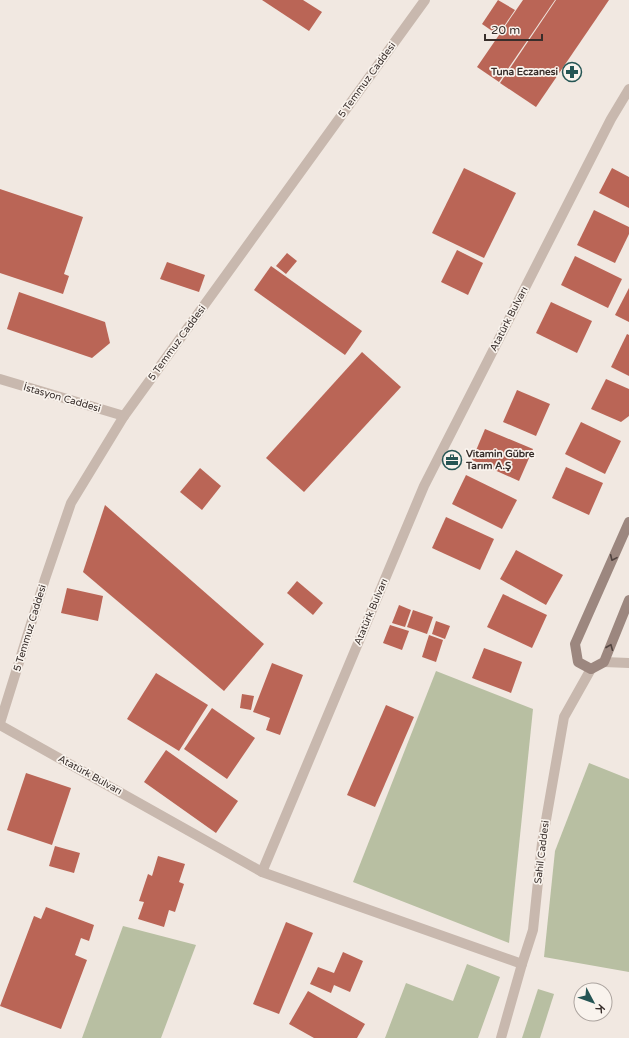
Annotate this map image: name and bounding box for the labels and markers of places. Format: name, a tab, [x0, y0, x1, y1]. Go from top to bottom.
pharmacy icon: Tuna Eczanesi	[561, 61, 583, 83]
place label: Tuna Eczanesi	[490, 66, 559, 78]
place label: Vitamin Gübre Tarım A.Ş	[465, 448, 535, 472]
office icon: Vitamin Gübre Tarım A.Ş	[441, 449, 463, 471]

